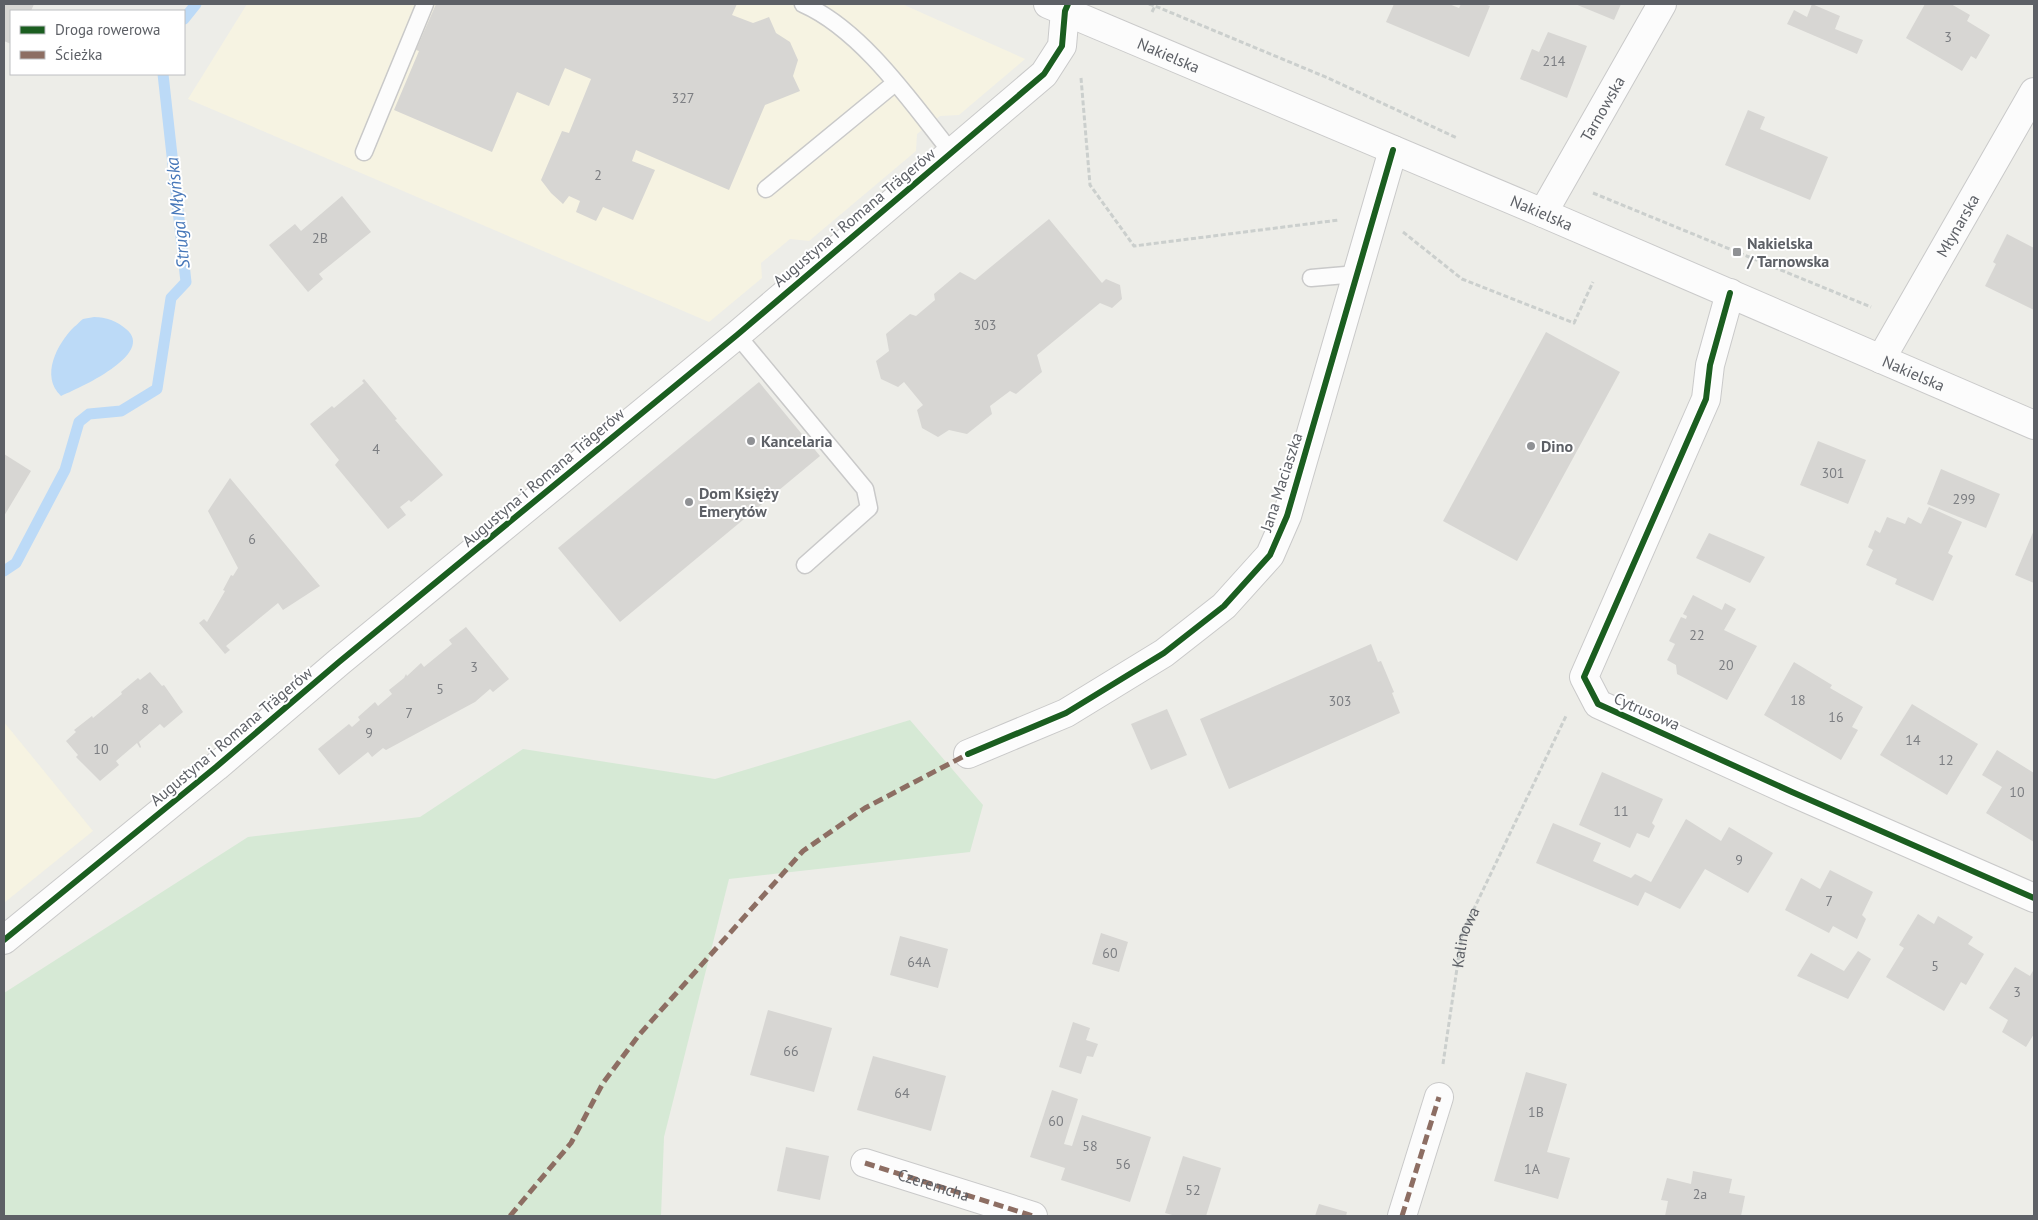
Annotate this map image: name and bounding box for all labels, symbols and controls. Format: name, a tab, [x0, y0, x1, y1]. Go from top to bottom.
legend	[10, 10, 185, 75]
text: Droga rowerowa	[55, 20, 160, 39]
house number: 3	[1944, 28, 1952, 46]
street label: Nakielska	[1134, 33, 1203, 77]
text: Ścieżka	[55, 45, 103, 64]
house number: 214	[1543, 52, 1566, 70]
street label: Tarnowska	[1576, 73, 1629, 145]
house number: 327	[672, 89, 694, 107]
street label: Augustyna i Romana Trägerów	[769, 143, 939, 291]
water label: Struga Młyńska	[160, 156, 195, 270]
house number: 2	[594, 166, 602, 184]
street label: Nakielska	[1508, 190, 1576, 235]
street label: Młynarska	[1932, 190, 1983, 260]
house number: 2B	[312, 229, 328, 247]
place label: Nakielska / Tarnowska	[1746, 233, 1829, 271]
marker: Nakielska / Tarnowska	[1731, 246, 1743, 258]
house number: 303	[974, 316, 996, 334]
street label: Nakielska	[1879, 351, 1948, 395]
street label: Augustyna i Romana Trägerów	[458, 403, 628, 551]
street label: Jana Maciaszka	[1255, 430, 1306, 535]
place label: Kancelaria	[761, 431, 833, 451]
marker: Kancelaria	[745, 435, 757, 447]
place label: Dino	[1541, 436, 1573, 456]
house number: 4	[372, 440, 380, 458]
marker: Dino	[1525, 440, 1537, 452]
house number: 301	[1822, 464, 1844, 482]
place label: Dom Księży Emerytów	[699, 483, 779, 521]
house number: 299	[1953, 490, 1975, 508]
marker: Dom Księży Emerytów	[683, 496, 695, 508]
house number: 6	[248, 530, 256, 548]
house number: 22	[1689, 626, 1705, 644]
house number: 20	[1718, 656, 1734, 674]
house number: 3	[470, 658, 478, 676]
street label: Augustyna i Romana Trägerów	[146, 662, 316, 810]
house number: 5	[436, 680, 444, 698]
street label: Cytrusowa	[1611, 688, 1683, 734]
house number: 18	[1790, 691, 1806, 709]
house number: 303	[1329, 692, 1351, 710]
house number: 8	[141, 700, 149, 718]
house number: 7	[405, 704, 413, 722]
house number: 16	[1828, 708, 1844, 726]
house number: 9	[365, 724, 373, 742]
house number: 14	[1905, 731, 1921, 749]
house number: 10	[93, 740, 109, 758]
house number: 12	[1938, 751, 1954, 769]
house number: 10	[2009, 783, 2025, 801]
house number: 11	[1613, 802, 1629, 820]
house number: 9	[1735, 851, 1743, 869]
house number: 7	[1825, 892, 1833, 910]
street label: Kalinowa	[1447, 903, 1484, 969]
house number: 60	[1102, 944, 1118, 962]
house number: 64A	[907, 953, 932, 971]
house number: 5	[1931, 957, 1939, 975]
house number: 3	[2013, 983, 2021, 1001]
house number: 66	[783, 1042, 799, 1060]
house number: 64	[894, 1084, 910, 1102]
house number: 1B	[1528, 1103, 1544, 1121]
house number: 60	[1048, 1112, 1064, 1130]
house number: 58	[1082, 1137, 1098, 1155]
house number: 56	[1115, 1155, 1131, 1173]
house number: 1A	[1524, 1160, 1541, 1178]
street label: Czeremcha	[895, 1164, 972, 1205]
house number: 52	[1185, 1181, 1201, 1199]
house number: 2a	[1693, 1185, 1707, 1203]

